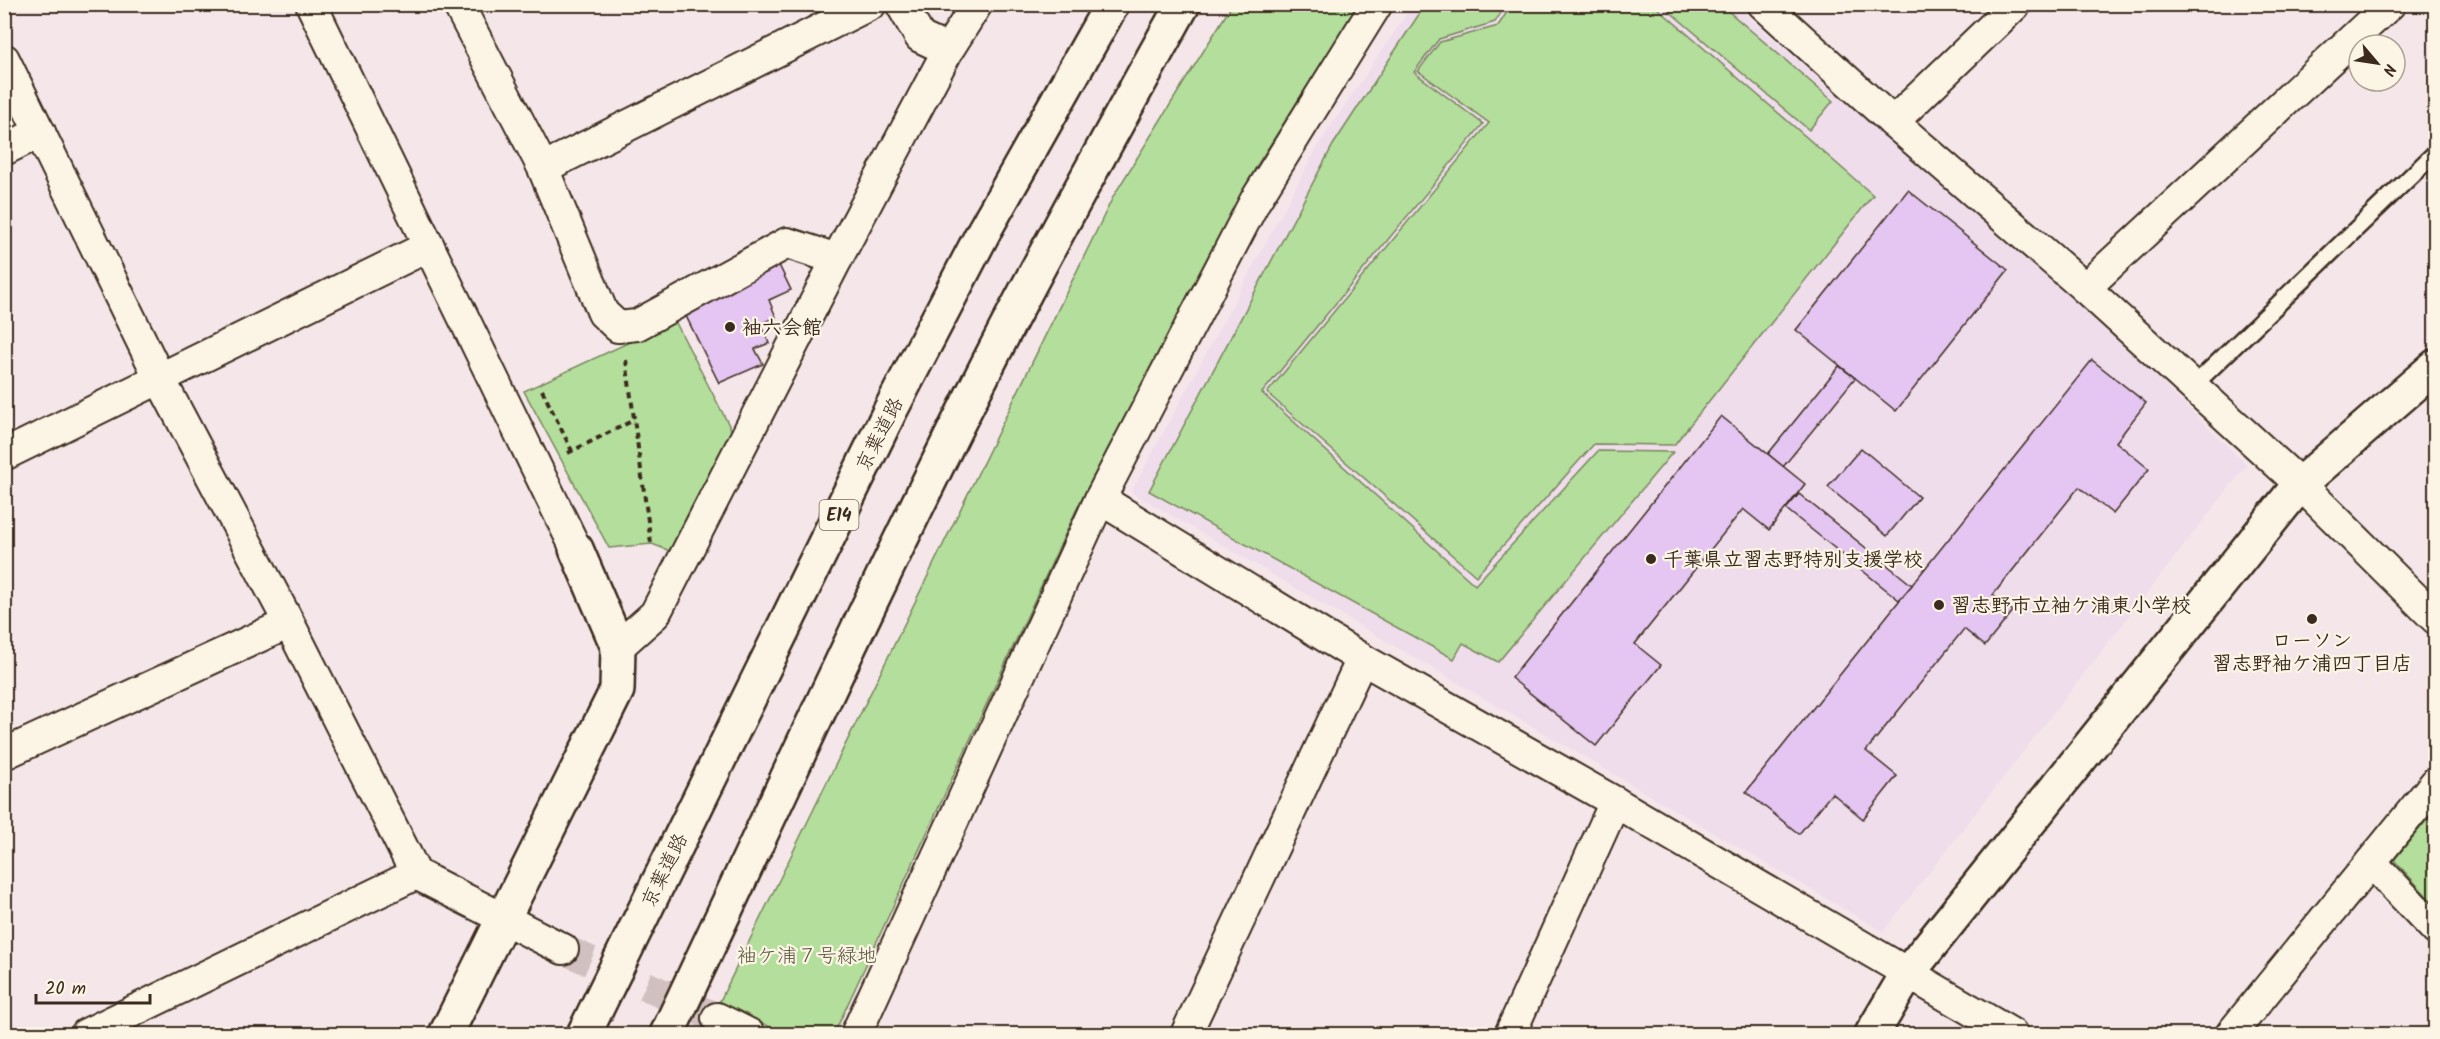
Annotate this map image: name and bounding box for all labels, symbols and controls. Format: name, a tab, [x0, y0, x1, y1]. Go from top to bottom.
north arrow	[2347, 33, 2407, 93]
text: N	[2375, 59, 2402, 80]
place label: 袖六会館	[742, 313, 822, 345]
marker: 袖六会館	[723, 320, 737, 334]
street label: 京葉道路	[848, 392, 913, 478]
road number: E14	[820, 500, 858, 530]
place label: 千葉県立習志野特別支援学校	[1663, 545, 1923, 577]
marker: 千葉県立習志野特別支援学校	[1644, 552, 1658, 566]
place label: 習志野市立袖ケ浦東小学校	[1951, 591, 2191, 623]
marker: 習志野市立袖ケ浦東小学校	[1932, 598, 1946, 612]
marker: ローソン 習志野袖ケ浦四丁目店	[2305, 612, 2319, 626]
place label: ローソン 習志野袖ケ浦四丁目店	[2212, 626, 2412, 681]
street label: 京葉道路	[634, 828, 698, 914]
park label: 袖ケ浦７号緑地	[737, 941, 877, 973]
scale bar	[36, 967, 150, 1005]
text: 20 m	[45, 975, 86, 1004]

